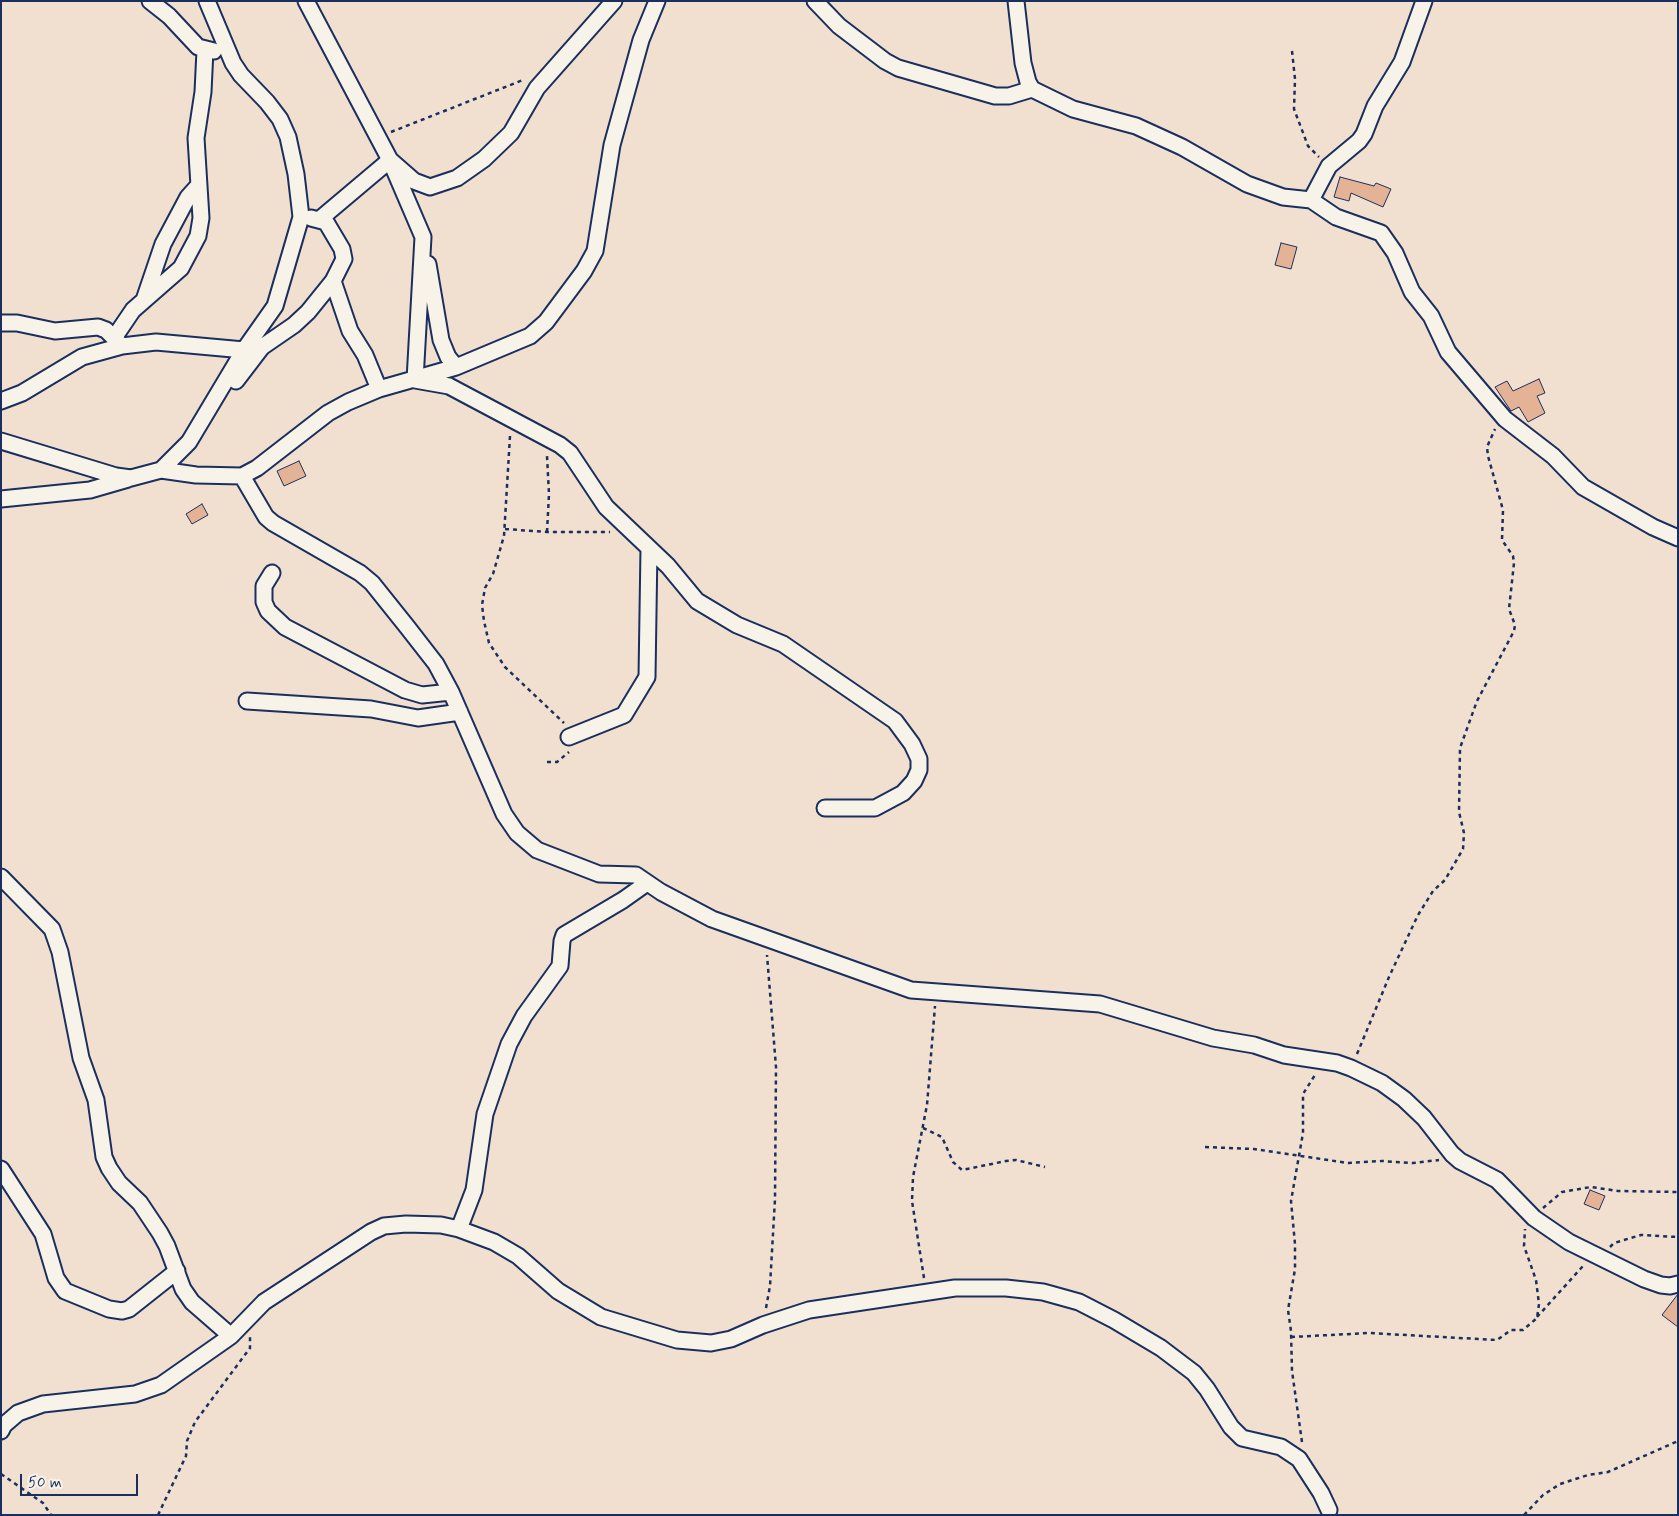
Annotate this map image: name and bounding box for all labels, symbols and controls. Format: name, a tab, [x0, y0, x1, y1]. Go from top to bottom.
scale bar	[22, 1464, 140, 1496]
text: 50 m	[28, 1473, 62, 1493]

